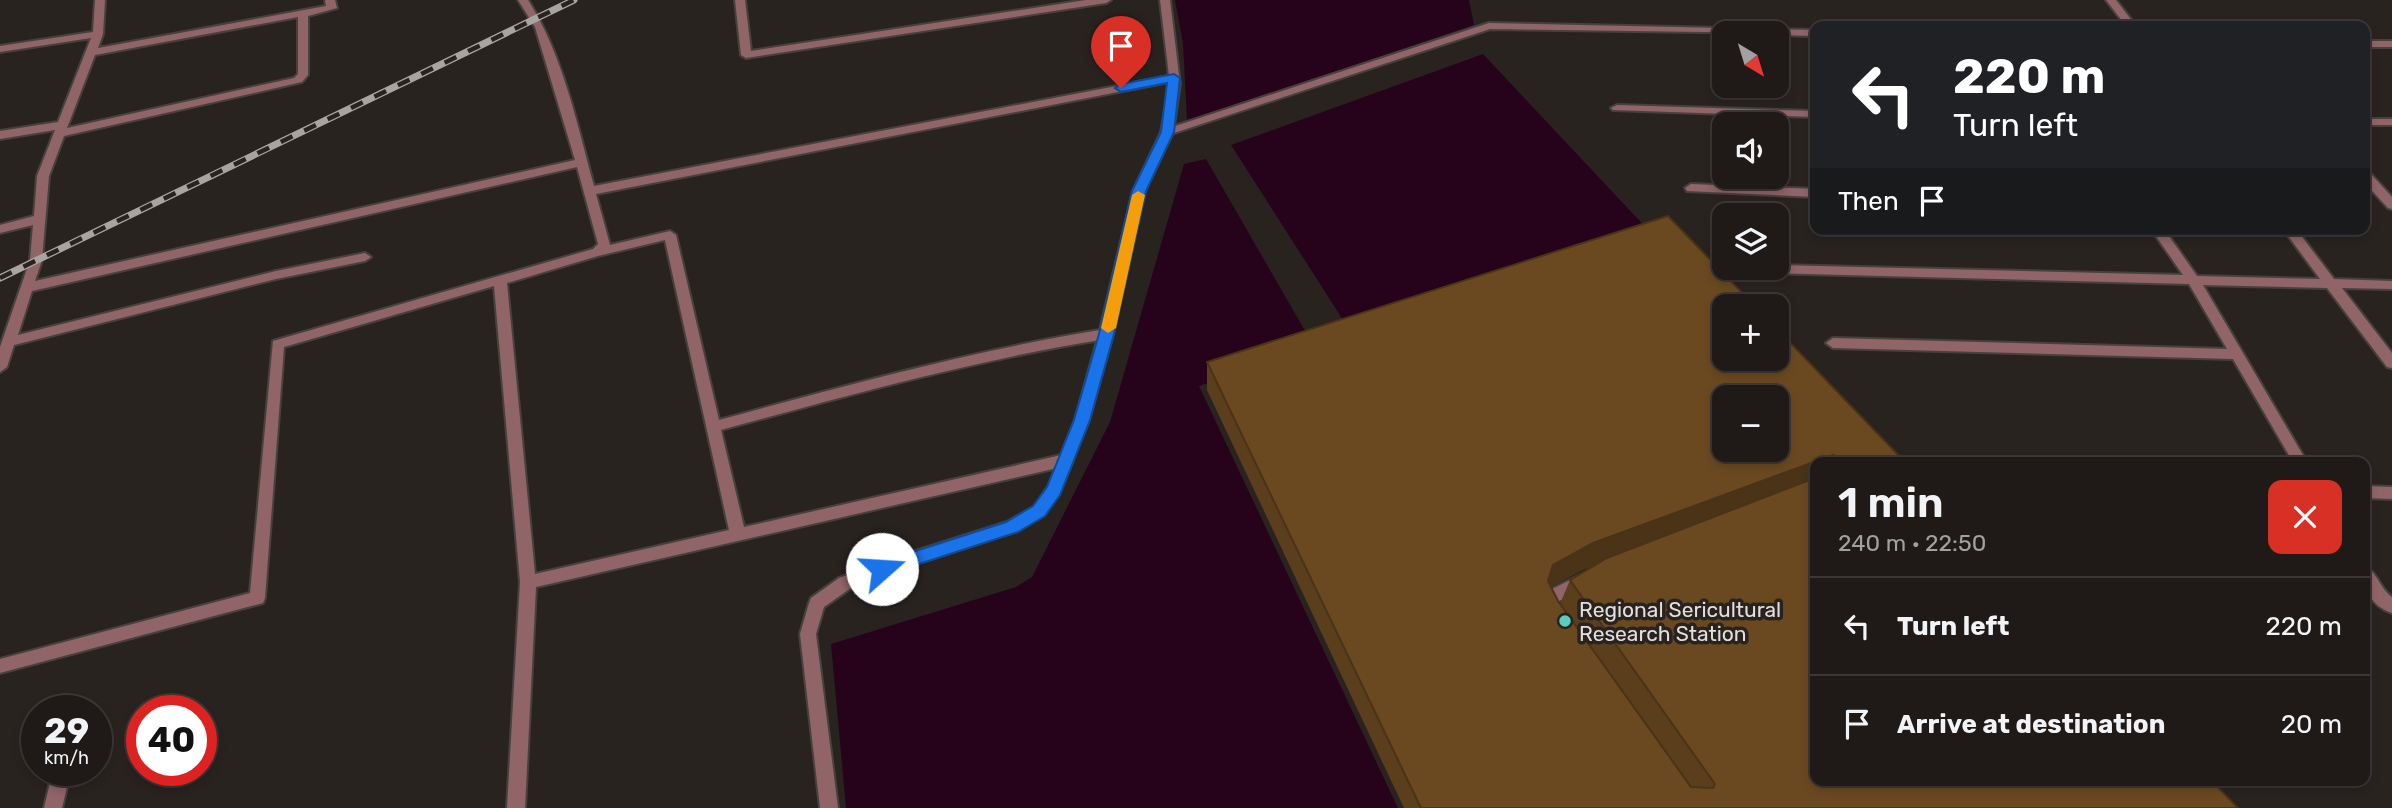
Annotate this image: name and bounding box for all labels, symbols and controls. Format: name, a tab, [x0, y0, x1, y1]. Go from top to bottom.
pin	[1091, 16, 1151, 88]
north arrow	[1712, 21, 1788, 98]
map controls	[1712, 21, 1789, 462]
icon: arrive	[1102, 27, 1140, 65]
text: 220 m	[1953, 47, 2105, 105]
icon: left	[1838, 49, 1929, 140]
text: Turn left	[1953, 106, 2078, 144]
button: sound	[1712, 112, 1789, 189]
icon: arrive	[1913, 182, 1951, 220]
text: Then	[1838, 186, 1899, 217]
button: layers	[1712, 203, 1789, 280]
button: +	[1712, 294, 1789, 371]
button: −	[1712, 385, 1789, 462]
text: 1 min	[1838, 478, 1944, 528]
button: close	[2268, 480, 2342, 554]
text: 240 m · 22:50	[1838, 529, 1986, 557]
position arrow	[845, 532, 919, 606]
place label: Regional Sericultural Research Station	[1579, 597, 1781, 646]
icon: left	[1838, 607, 1876, 645]
text: Turn left	[1897, 611, 2009, 642]
text: 220 m	[2265, 611, 2342, 642]
marker: Regional Sericultural Research Station	[1557, 613, 1573, 629]
speed limit sign: 40	[126, 695, 217, 786]
icon: arrive	[1838, 705, 1876, 743]
text: Arrive at destination	[1897, 709, 2165, 740]
text: 20 m	[2281, 709, 2342, 740]
text: 29	[44, 710, 89, 752]
text: km/h	[44, 747, 89, 769]

